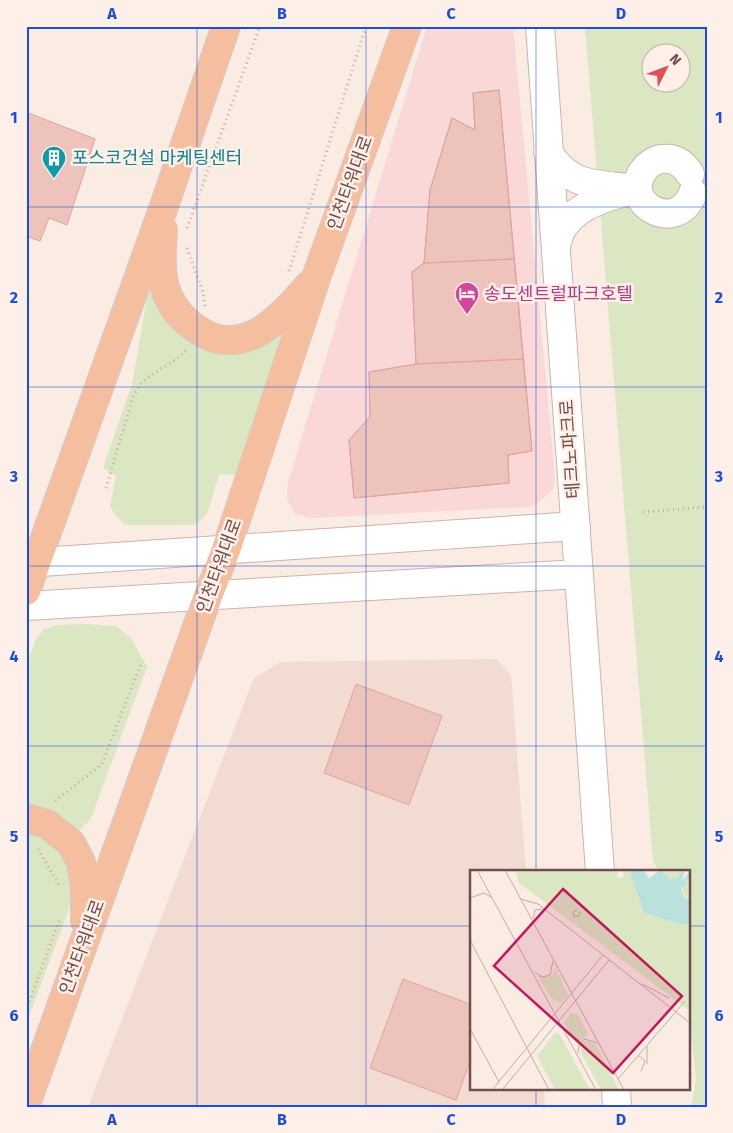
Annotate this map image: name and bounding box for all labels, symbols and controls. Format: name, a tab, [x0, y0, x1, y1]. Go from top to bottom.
text: A	[106, 4, 117, 23]
text: B	[277, 4, 287, 23]
text: C	[446, 4, 456, 23]
text: D	[616, 4, 626, 23]
north arrow	[640, 42, 690, 92]
text: N	[666, 50, 685, 69]
text: 1	[10, 108, 18, 127]
text: 1	[715, 108, 723, 127]
street label: 인천타워대로	[323, 133, 377, 233]
building icon: 포스코건설 마케팅센터	[41, 145, 67, 179]
place label: 포스코건설 마케팅센터	[72, 147, 242, 169]
hotel icon: 송도센트럴파크호텔	[454, 281, 480, 315]
place label: 송도센트럴파크호텔	[484, 283, 633, 305]
text: 2	[10, 288, 18, 307]
text: 2	[715, 288, 723, 307]
street label: 테크노파크로	[556, 399, 584, 499]
text: 3	[9, 467, 18, 486]
text: 3	[714, 467, 723, 486]
street label: 인천타워대로	[192, 516, 246, 616]
text: 4	[9, 647, 19, 666]
text: 4	[714, 647, 724, 666]
text: 5	[10, 827, 19, 846]
text: 5	[715, 827, 724, 846]
inset map	[470, 870, 690, 1090]
street label: 인천타워대로	[55, 897, 109, 997]
text: 6	[9, 1006, 19, 1025]
text: 6	[714, 1006, 724, 1025]
text: A	[106, 1110, 117, 1129]
text: B	[277, 1110, 287, 1129]
text: C	[446, 1110, 456, 1129]
text: D	[616, 1110, 626, 1129]

